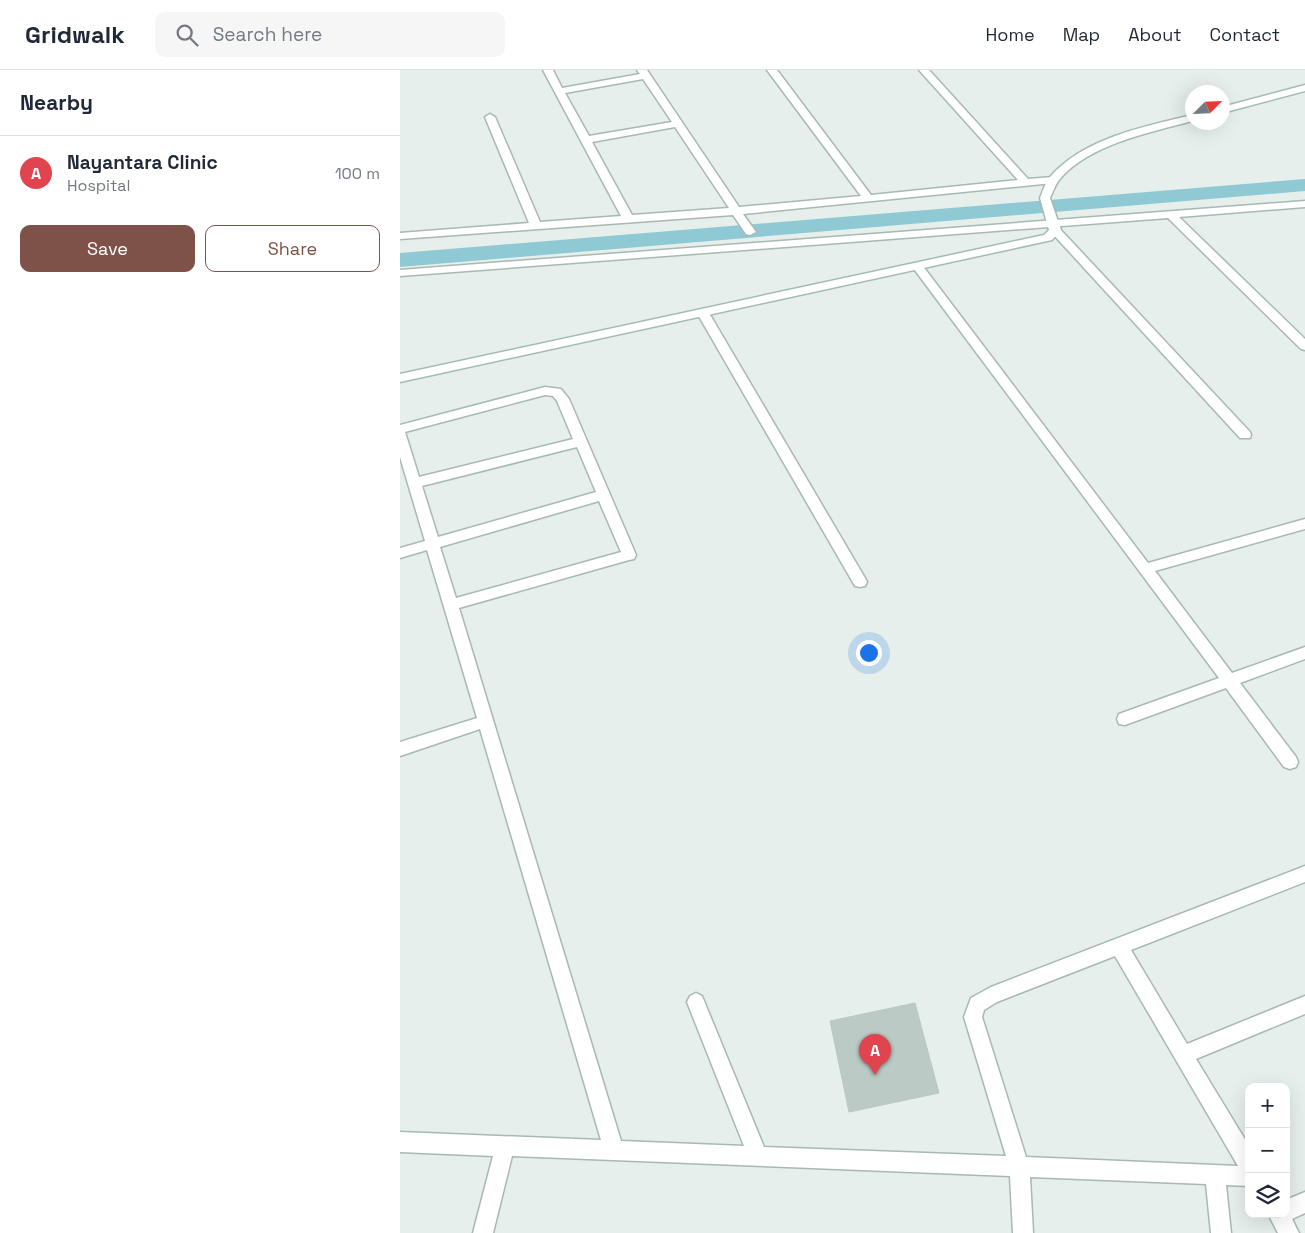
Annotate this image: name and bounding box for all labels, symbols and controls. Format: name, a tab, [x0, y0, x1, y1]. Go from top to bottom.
search box	[155, 12, 505, 57]
text: Gridwalk	[25, 19, 125, 50]
icon: search	[173, 21, 201, 49]
text: Search here	[213, 22, 322, 47]
text: Home	[986, 23, 1035, 46]
text: Map	[1063, 23, 1100, 46]
text: About	[1128, 23, 1182, 46]
text: Contact	[1210, 23, 1280, 46]
north arrow	[1185, 85, 1230, 130]
text: Nearby	[20, 89, 93, 116]
text: Nayantara Clinic	[67, 150, 218, 175]
text: A	[31, 163, 41, 184]
text: 100 m	[335, 163, 380, 184]
text: Hospital	[67, 175, 130, 196]
button: Save	[20, 225, 195, 272]
button: Share	[205, 225, 380, 272]
your location	[856, 640, 882, 666]
pin: A	[859, 1034, 891, 1075]
map controls	[1245, 1083, 1290, 1218]
button: +	[1245, 1083, 1290, 1128]
button: −	[1245, 1128, 1290, 1173]
button: layers	[1245, 1173, 1290, 1218]

